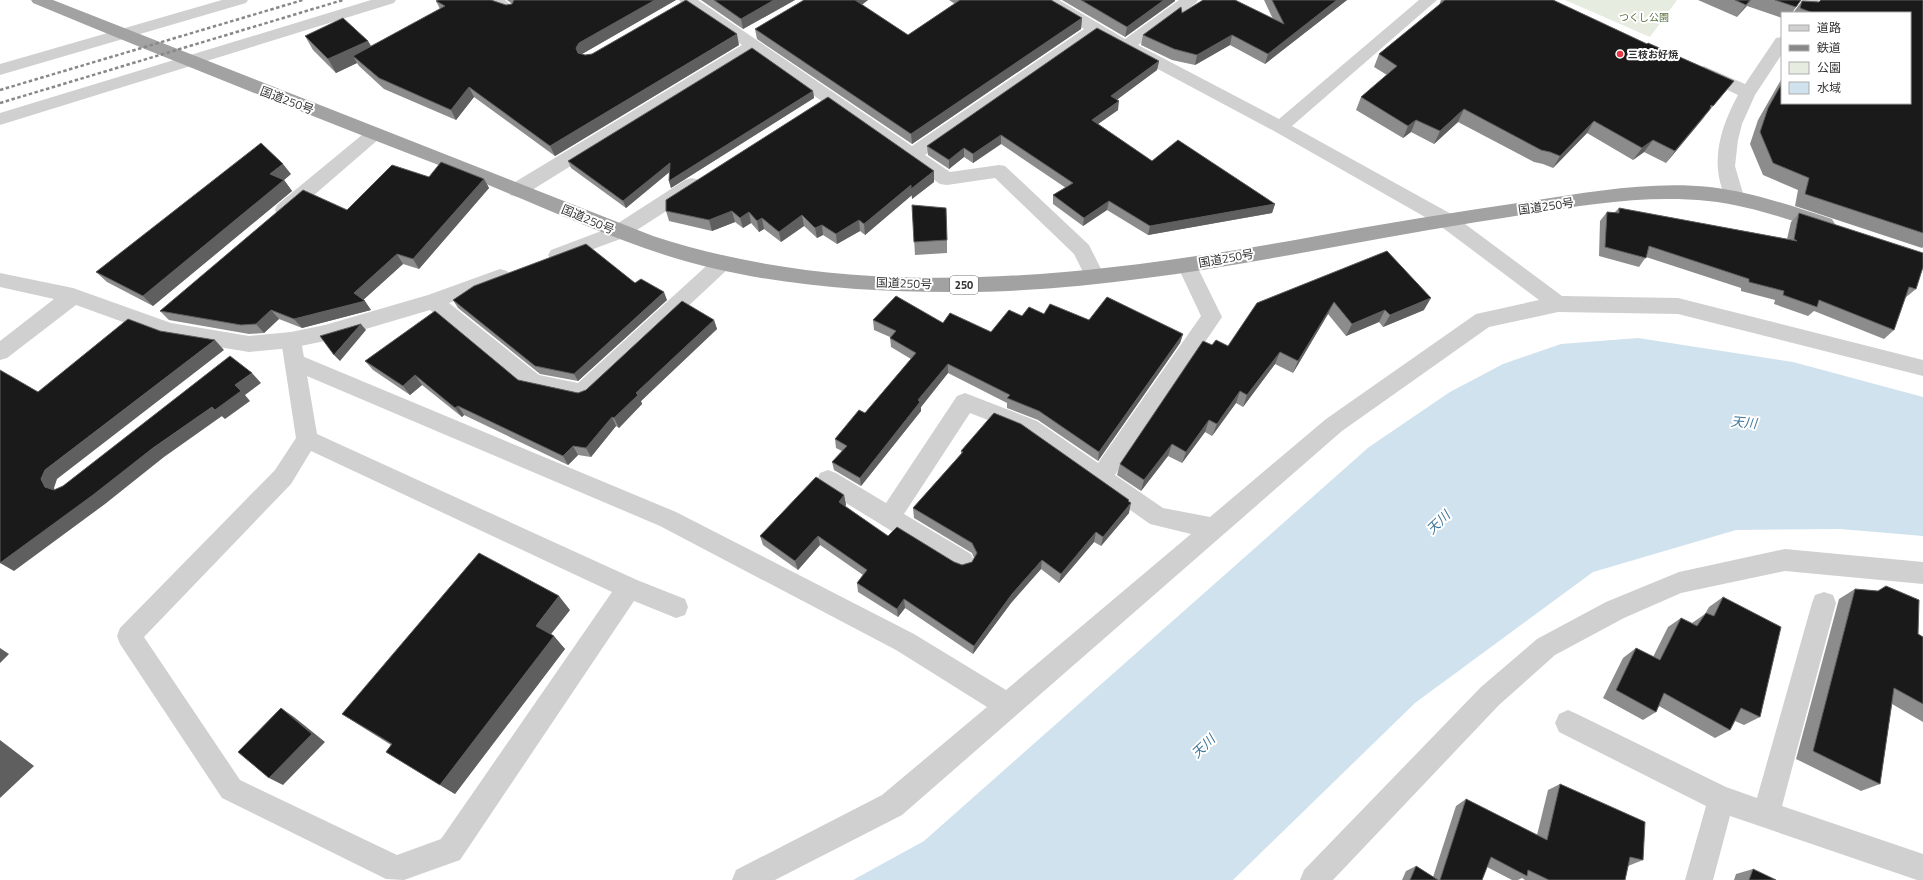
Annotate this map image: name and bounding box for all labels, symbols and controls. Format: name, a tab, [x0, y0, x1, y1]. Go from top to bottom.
park label: つくし公園	[1619, 10, 1669, 25]
legend	[1781, 12, 1911, 104]
text: 道路	[1817, 18, 1841, 37]
text: 鉄道	[1817, 38, 1841, 57]
place label: 三枝お好焼	[1628, 47, 1679, 62]
marker: 三枝お好焼	[1615, 49, 1625, 59]
text: 公園	[1817, 58, 1841, 77]
text: 水域	[1817, 78, 1841, 97]
street label: 国道250号	[257, 81, 317, 119]
street label: 国道250号	[1517, 193, 1575, 219]
street label: 国道250号	[558, 199, 618, 239]
street label: 国道250号	[1197, 244, 1255, 272]
street label: 国道250号	[876, 273, 932, 293]
road number: 250	[950, 276, 978, 294]
water label: 天川	[1730, 411, 1760, 433]
water label: 天川	[1422, 504, 1456, 538]
water label: 天川	[1187, 728, 1221, 762]

